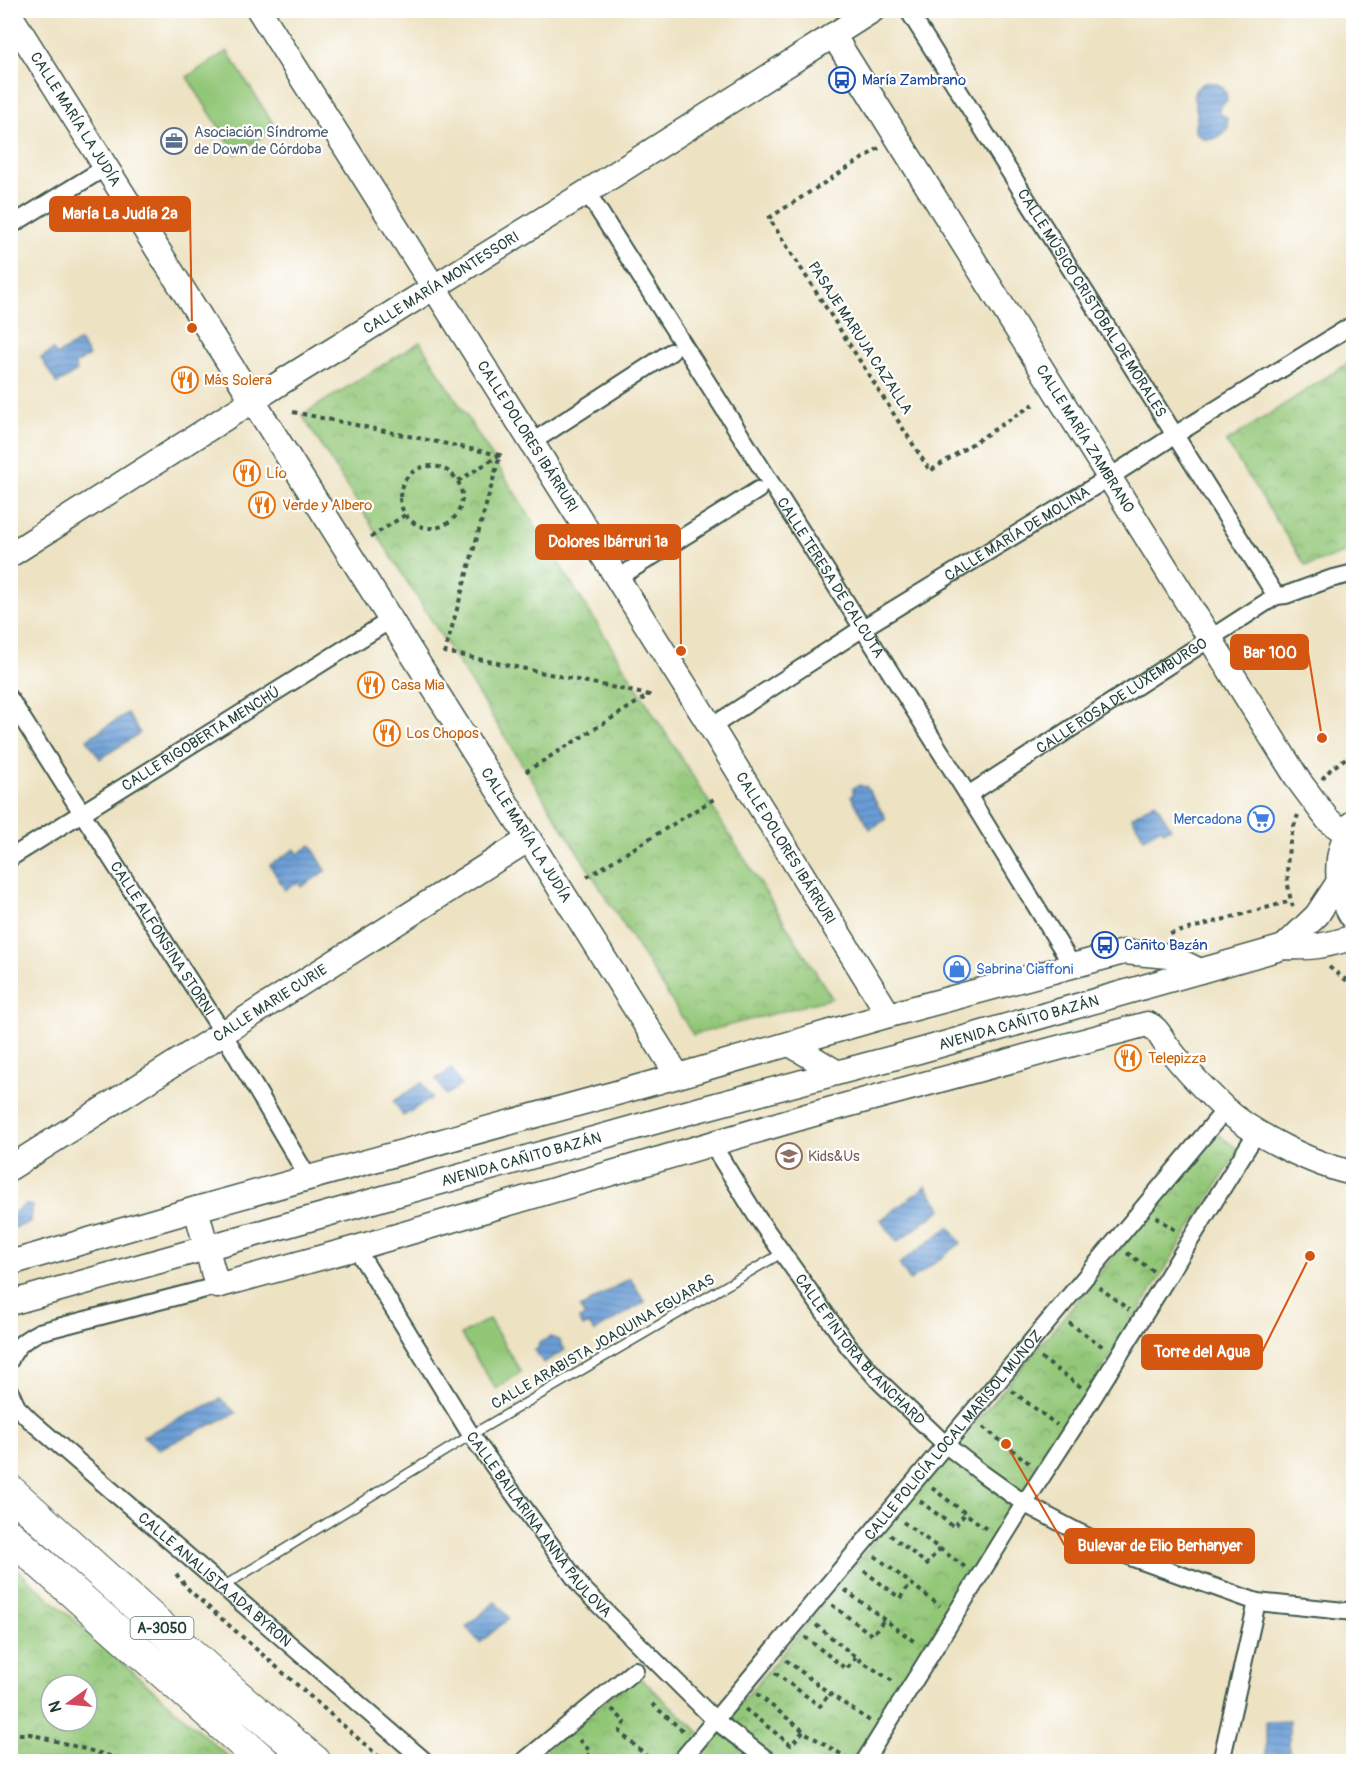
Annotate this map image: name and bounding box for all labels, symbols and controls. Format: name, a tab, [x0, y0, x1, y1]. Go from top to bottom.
street label: CALLE MARÍA LA JUDÍA	[26, 48, 125, 190]
bus stop icon: María Zambrano	[827, 65, 857, 95]
place label: María Zambrano	[862, 71, 966, 90]
place label: Asociación Síndrome de Down de Córdoba	[194, 123, 329, 159]
office icon: Asociación Síndrome de Down de Córdoba	[159, 126, 189, 156]
street label: CALLE MÚSICO CRISTÓBAL DE MORALES	[1013, 185, 1171, 421]
callout: María La Judía 2ª	[50, 197, 190, 231]
text: María La Judía 2ª	[62, 204, 178, 224]
street label: CALLE MARÍA MONTESSORI	[360, 227, 523, 338]
street label: PASAJE MARUJA CAZALLA	[804, 258, 917, 418]
street label: CALLE DOLORES IBÁRRURI	[473, 357, 583, 516]
street label: CALLE MARÍA ZAMBRANO	[1032, 361, 1139, 516]
restaurant icon: Más Solera	[170, 365, 200, 395]
place label: Más Solera	[204, 371, 272, 390]
restaurant icon: Lío	[232, 458, 262, 488]
place label: Lío	[266, 464, 287, 483]
street label: CALLE MARÍA DE MOLINA	[941, 482, 1093, 585]
restaurant icon: Verde y Albero	[247, 490, 277, 520]
street label: CALLE TERESA DE CALCUTA	[773, 494, 888, 662]
place label: Verde y Albero	[282, 496, 372, 515]
callout: Dolores Ibárruri 1ª	[536, 525, 680, 559]
text: Dolores Ibárruri 1ª	[548, 532, 669, 552]
street label: CALLE ROSA DE LUXEMBURGO	[1033, 634, 1211, 758]
callout: Bar 100	[1231, 635, 1308, 669]
text: Bar 100	[1243, 643, 1297, 663]
restaurant icon: Casa Mia	[356, 670, 386, 700]
place label: Casa Mia	[391, 676, 445, 695]
street label: CALLE RIGOBERTA MENCHÚ	[118, 682, 283, 795]
restaurant icon: Los Chopos	[372, 718, 402, 748]
place label: Los Chopos	[406, 724, 479, 743]
street label: CALLE MARÍA LA JUDÍA	[477, 764, 576, 906]
street label: CALLE DOLORES IBÁRRURI	[732, 768, 840, 928]
supermarket icon: Mercadona	[1246, 804, 1276, 834]
place label: Mercadona	[1173, 810, 1242, 829]
street label: CALLE ALFONSINA STORNI	[106, 858, 219, 1019]
bus stop icon: Cañito Bazán	[1090, 930, 1120, 960]
place label: Cañito Bazán	[1124, 936, 1208, 955]
shop icon: Sabrina Ciaffoni	[942, 954, 972, 984]
street label: CALLE MARIE CURIE	[210, 960, 331, 1046]
place label: Sabrina Ciaffoni	[976, 960, 1074, 979]
street label: AVENIDA CAÑITO BAZÁN	[936, 991, 1101, 1054]
restaurant icon: Telepizza	[1113, 1043, 1143, 1073]
place label: Telepizza	[1148, 1049, 1206, 1068]
street label: AVENIDA CAÑITO BAZÁN	[439, 1128, 604, 1191]
school or university icon: Kids&Us	[774, 1141, 804, 1171]
place label: Kids&Us	[808, 1147, 860, 1166]
street label: CALLE ARABISTA JOAQUINA EGUARAS	[488, 1270, 718, 1414]
street label: CALLE PINTORA BLANCHARD	[791, 1270, 929, 1429]
street label: CALLE POLICÍA LOCAL MARISOL MUÑOZ	[860, 1326, 1046, 1544]
callout: Torre del Agua	[1142, 1335, 1262, 1369]
text: Torre del Agua	[1153, 1342, 1251, 1362]
street label: CALLE BAILARINA ANNA PAULOVA	[462, 1428, 616, 1622]
street label: CALLE ANALISTA ADA BYRON	[134, 1508, 295, 1651]
callout: Bulevar de Elio Berhanyer	[1065, 1529, 1254, 1563]
text: Bulevar de Elio Berhanyer	[1077, 1536, 1243, 1556]
road number: A-3050	[130, 1617, 194, 1639]
north arrow	[39, 1673, 99, 1733]
text: N	[44, 1699, 67, 1714]

